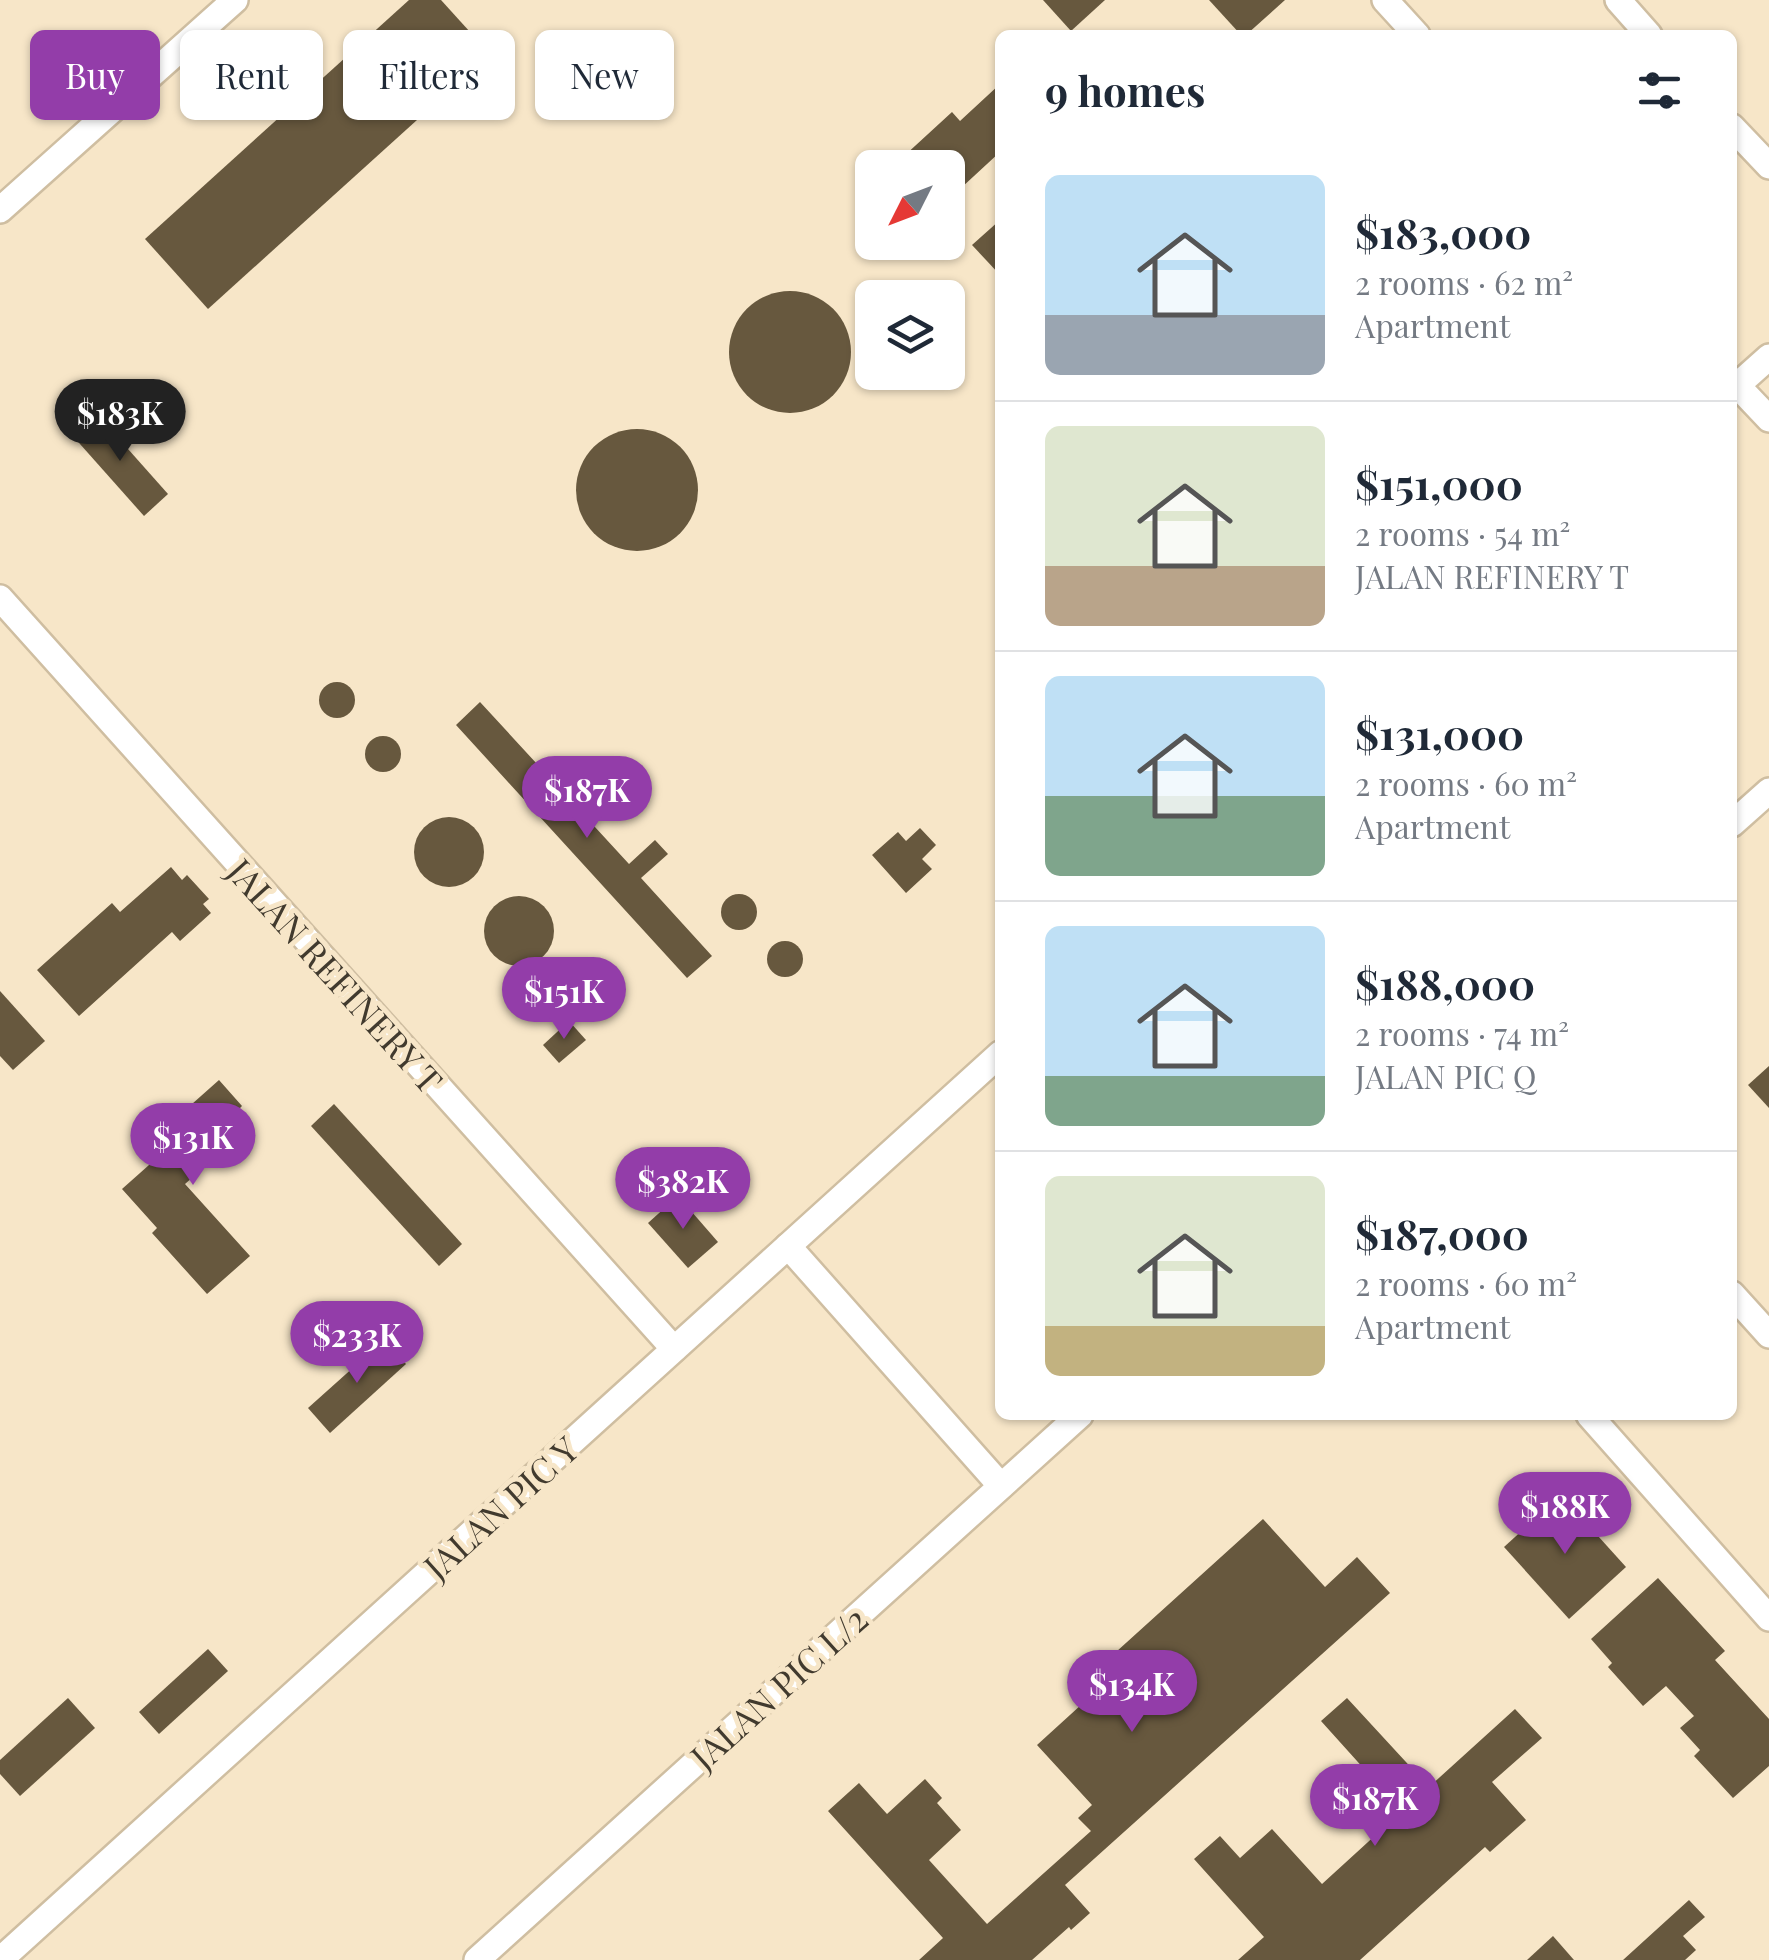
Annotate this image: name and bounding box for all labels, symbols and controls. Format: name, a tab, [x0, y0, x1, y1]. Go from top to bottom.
chip: Buy	[30, 30, 160, 120]
chip: Rent	[180, 30, 323, 120]
chip: Filters	[343, 30, 515, 120]
chip: New	[535, 30, 674, 120]
text: 9 homes	[1045, 62, 1205, 118]
icon: filters	[1632, 63, 1687, 118]
north arrow	[855, 150, 965, 260]
map controls	[855, 150, 965, 390]
text: $183,000	[1355, 204, 1531, 260]
icon: home	[1125, 215, 1245, 335]
text: 2 rooms · 62 m²	[1355, 260, 1573, 303]
button: layers	[855, 280, 965, 390]
text: Apartment	[1355, 303, 1510, 346]
pin: $183K	[50, 379, 190, 464]
text: $183K	[77, 390, 163, 433]
text: $151,000	[1355, 455, 1523, 511]
icon: home	[1125, 466, 1245, 586]
text: 2 rooms · 54 m²	[1355, 511, 1570, 554]
text: JALAN REFINERY T	[1355, 554, 1629, 597]
text: $131,000	[1355, 705, 1524, 761]
icon: home	[1125, 716, 1245, 836]
pin: $187K	[517, 756, 657, 841]
text: 2 rooms · 60 m²	[1355, 761, 1577, 804]
text: $187K	[544, 767, 630, 810]
text: Apartment	[1355, 804, 1510, 847]
street label: JALAN REFINERY T	[218, 847, 454, 1102]
text: $188,000	[1355, 955, 1535, 1011]
pin: $151K	[494, 957, 634, 1042]
icon: home	[1125, 966, 1245, 1086]
text: $151K	[524, 968, 604, 1011]
text: 2 rooms · 74 m²	[1355, 1011, 1569, 1054]
text: JALAN PIC Q	[1355, 1054, 1537, 1097]
pin: $131K	[123, 1103, 263, 1188]
text: $131K	[152, 1114, 234, 1157]
pin: $382K	[613, 1147, 753, 1232]
text: $382K	[637, 1158, 729, 1201]
text: $187,000	[1355, 1205, 1529, 1261]
icon: home	[1125, 1216, 1245, 1336]
text: 2 rooms · 60 m²	[1355, 1261, 1577, 1304]
pin: $233K	[287, 1301, 427, 1386]
text: Apartment	[1355, 1304, 1510, 1347]
text: $233K	[312, 1312, 402, 1355]
street label: JALAN PIC Y	[412, 1425, 587, 1589]
pin: $188K	[1495, 1472, 1635, 1557]
text: $188K	[1520, 1483, 1610, 1526]
street label: JALAN PIC L/2	[679, 1595, 876, 1780]
pin: $134K	[1062, 1650, 1202, 1735]
text: $134K	[1089, 1661, 1175, 1704]
pin: $187K	[1305, 1764, 1445, 1849]
text: $187K	[1332, 1775, 1418, 1818]

